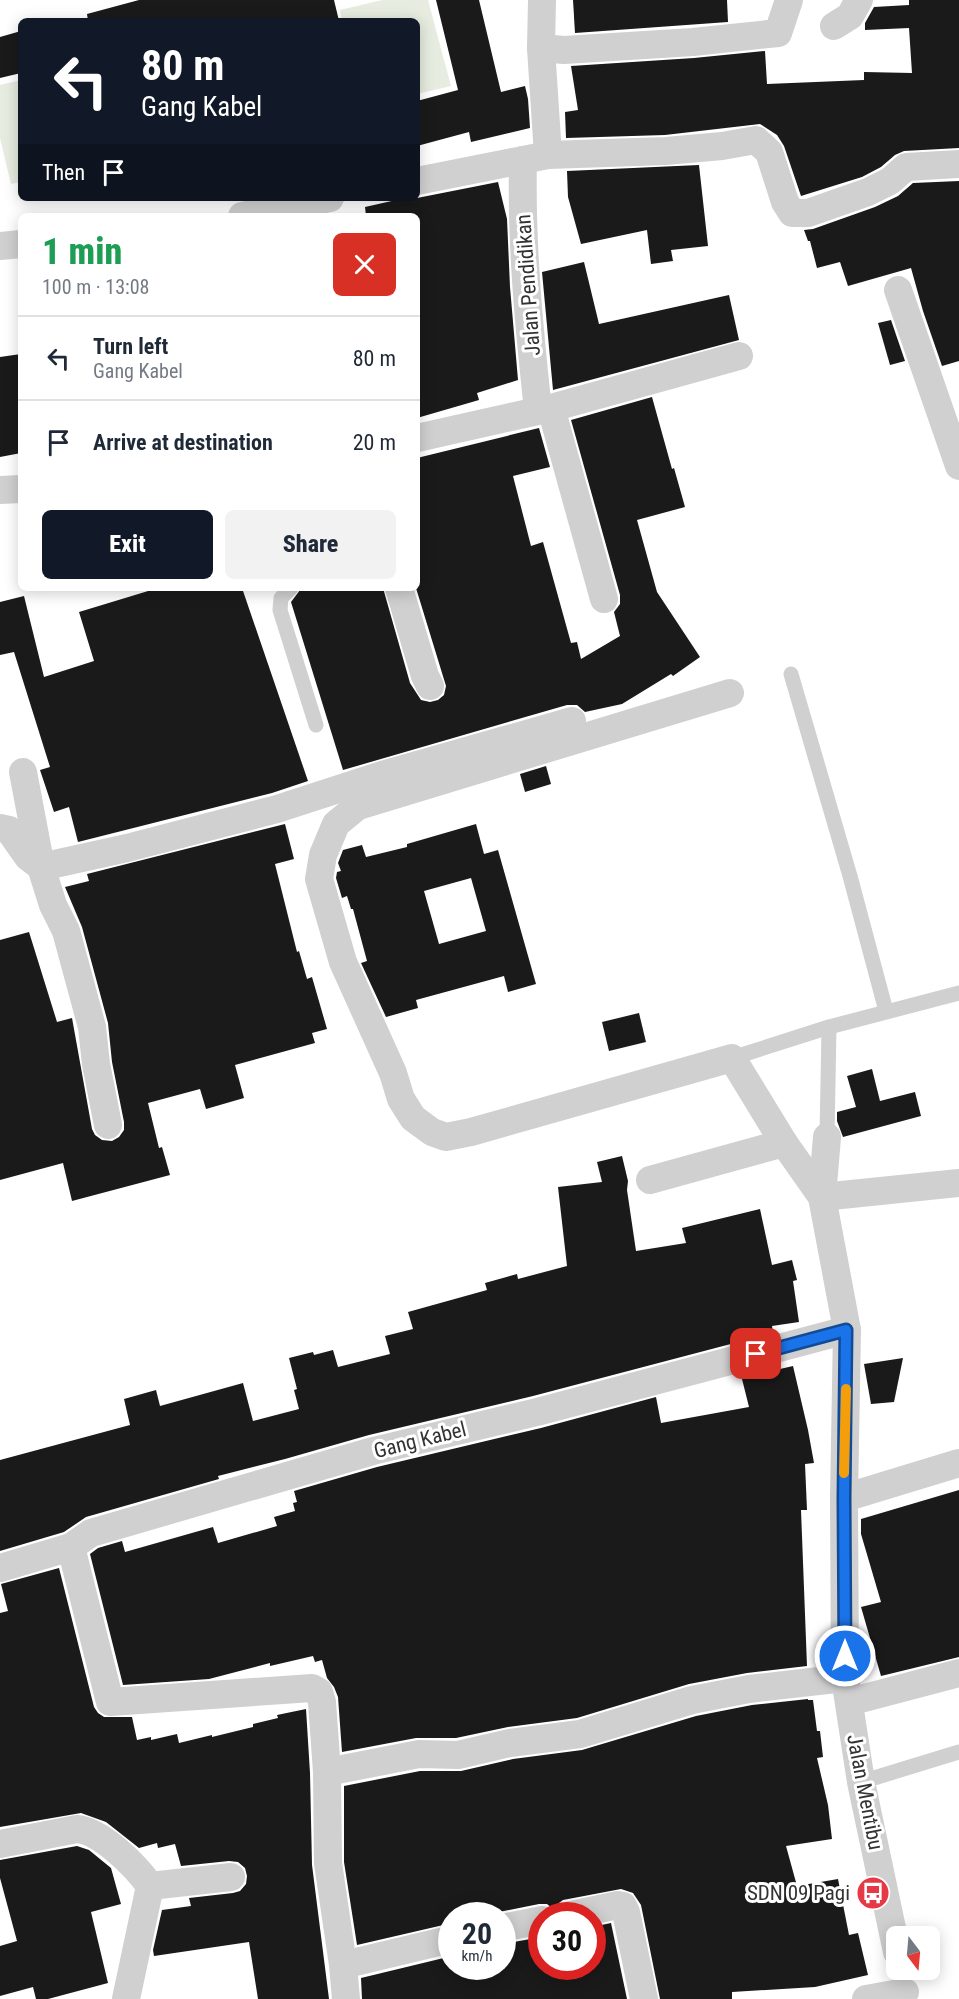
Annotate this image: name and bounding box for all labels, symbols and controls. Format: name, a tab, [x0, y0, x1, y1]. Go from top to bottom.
text: 80 m	[141, 41, 224, 90]
icon: left	[42, 42, 120, 120]
text: Gang Kabel	[141, 91, 262, 123]
icon: arrive	[97, 156, 130, 189]
text: Then	[42, 160, 85, 185]
street label: Jalan Pendidikan	[511, 213, 545, 357]
text: 1 min	[42, 231, 122, 273]
button: close	[333, 233, 396, 296]
text: 100 m · 13:08	[42, 275, 149, 299]
text: Turn left	[93, 334, 168, 359]
icon: left	[42, 342, 75, 375]
text: 80 m	[353, 346, 396, 371]
text: Gang Kabel	[93, 359, 183, 383]
icon: arrive	[42, 426, 75, 459]
text: Arrive at destination	[93, 430, 273, 455]
text: 20 m	[353, 430, 396, 455]
button: Exit	[42, 510, 213, 579]
button: Share	[225, 510, 396, 579]
pin	[730, 1328, 781, 1379]
icon: arrive	[739, 1337, 772, 1370]
street label: Gang Kabel	[371, 1417, 469, 1463]
position arrow	[813, 1624, 877, 1688]
street label: Jalan Mentibu	[842, 1732, 888, 1852]
bus stop icon: SDN 09 Pagi	[855, 1875, 891, 1911]
place label: SDN 09 Pagi	[747, 1881, 850, 1905]
speed limit sign: 30	[528, 1902, 606, 1980]
text: 20	[462, 1916, 492, 1951]
north arrow	[886, 1926, 940, 1980]
map controls	[886, 1926, 940, 1980]
text: km/h	[462, 1947, 492, 1965]

